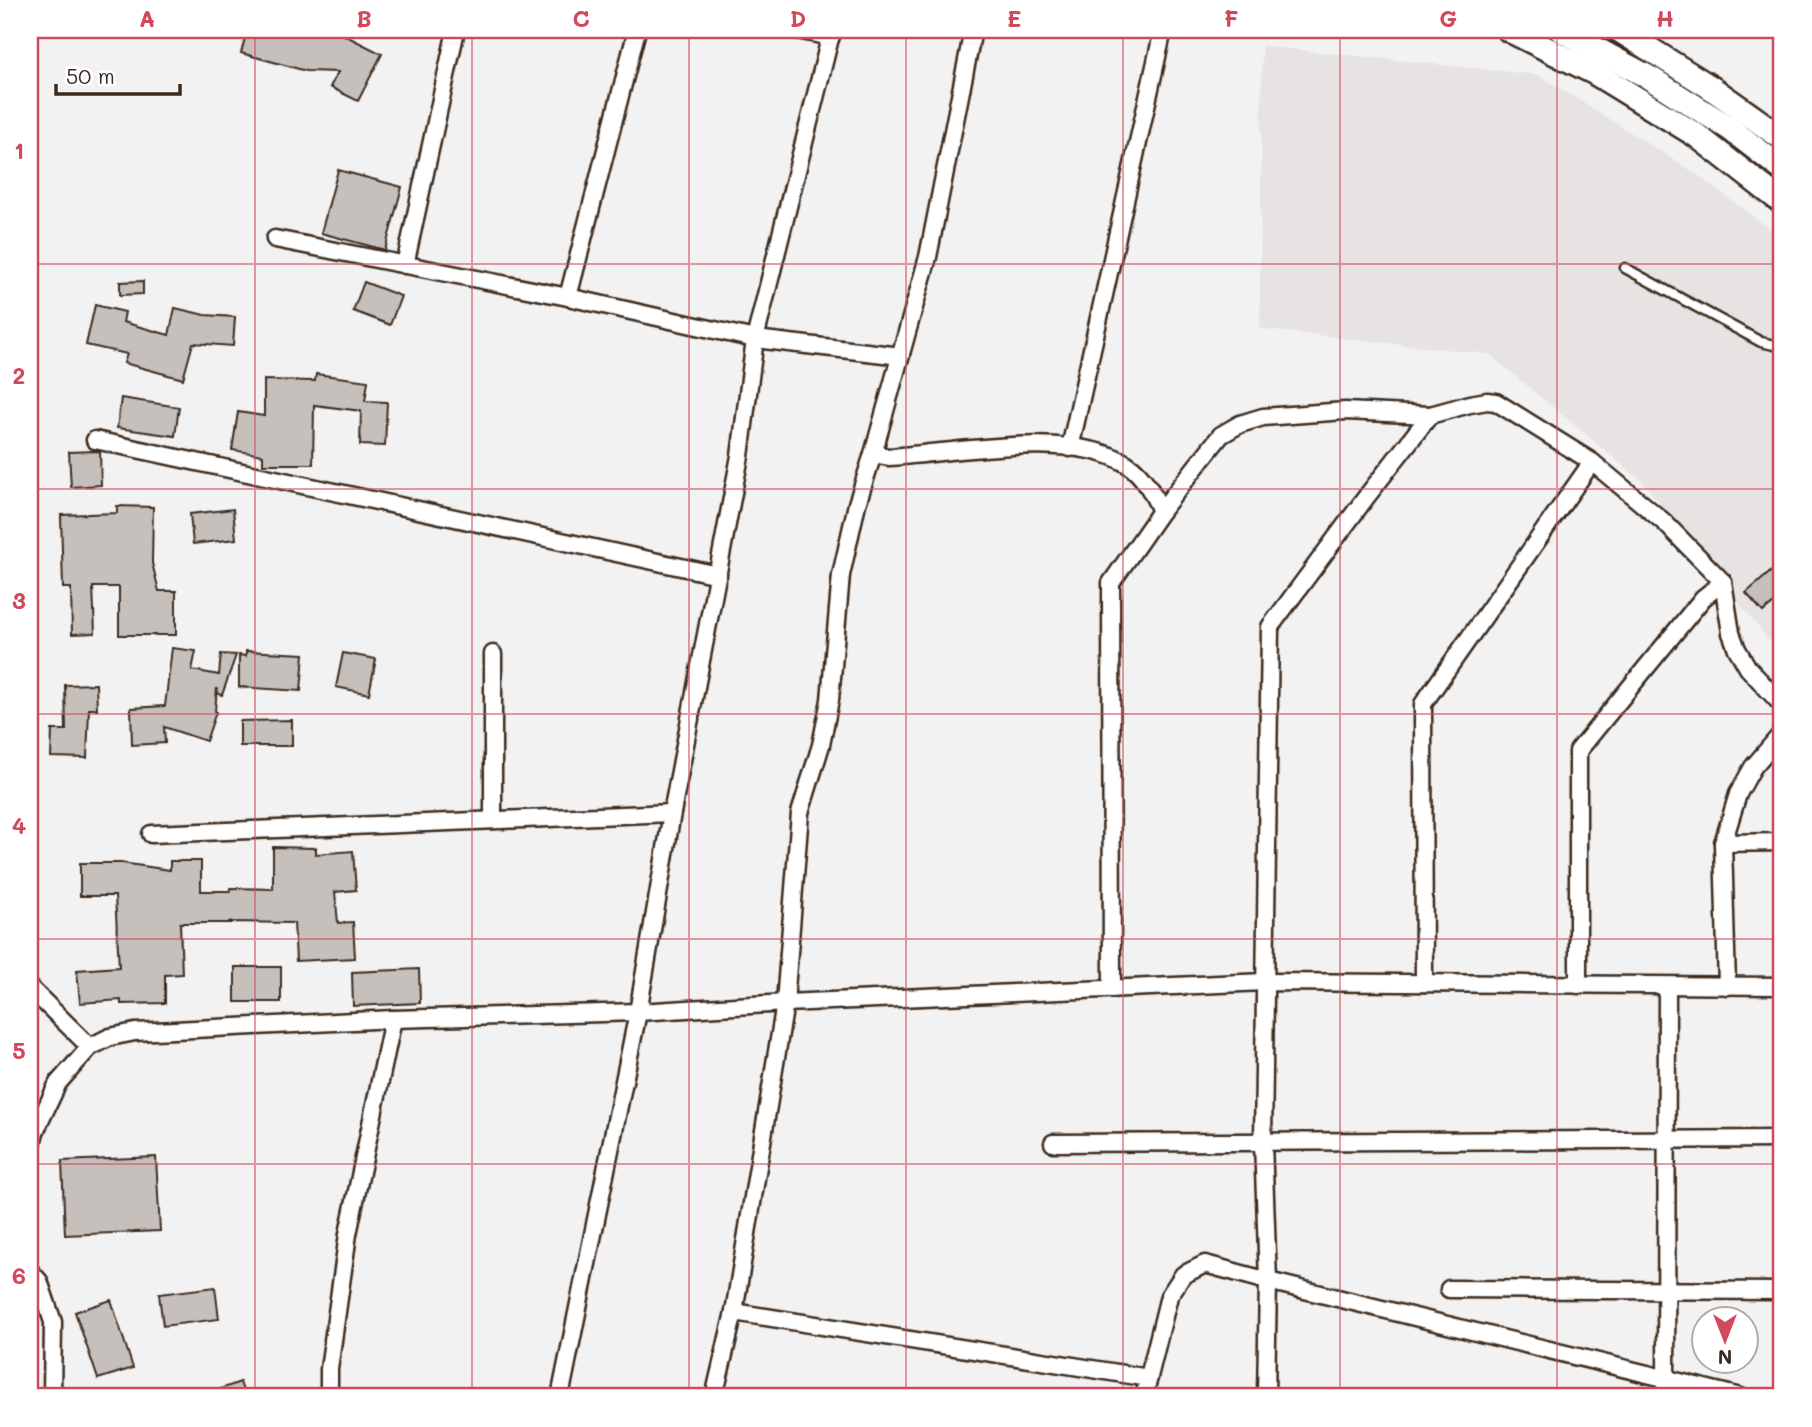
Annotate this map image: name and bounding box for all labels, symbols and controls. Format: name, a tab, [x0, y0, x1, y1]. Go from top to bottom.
text: A	[139, 3, 155, 33]
text: B	[356, 3, 372, 33]
text: C	[572, 3, 590, 33]
text: D	[790, 3, 806, 33]
text: E	[1007, 3, 1021, 33]
text: F	[1224, 3, 1238, 33]
text: G	[1439, 3, 1457, 33]
text: H	[1656, 3, 1674, 33]
scale bar	[56, 52, 180, 96]
text: 50 m	[66, 62, 115, 89]
text: 1	[14, 135, 24, 165]
text: 2	[13, 360, 25, 390]
text: 3	[12, 585, 26, 615]
text: 4	[12, 810, 26, 840]
text: 5	[12, 1035, 26, 1065]
text: 6	[12, 1260, 26, 1290]
north arrow	[1689, 1304, 1759, 1374]
text: N	[1718, 1345, 1732, 1370]

